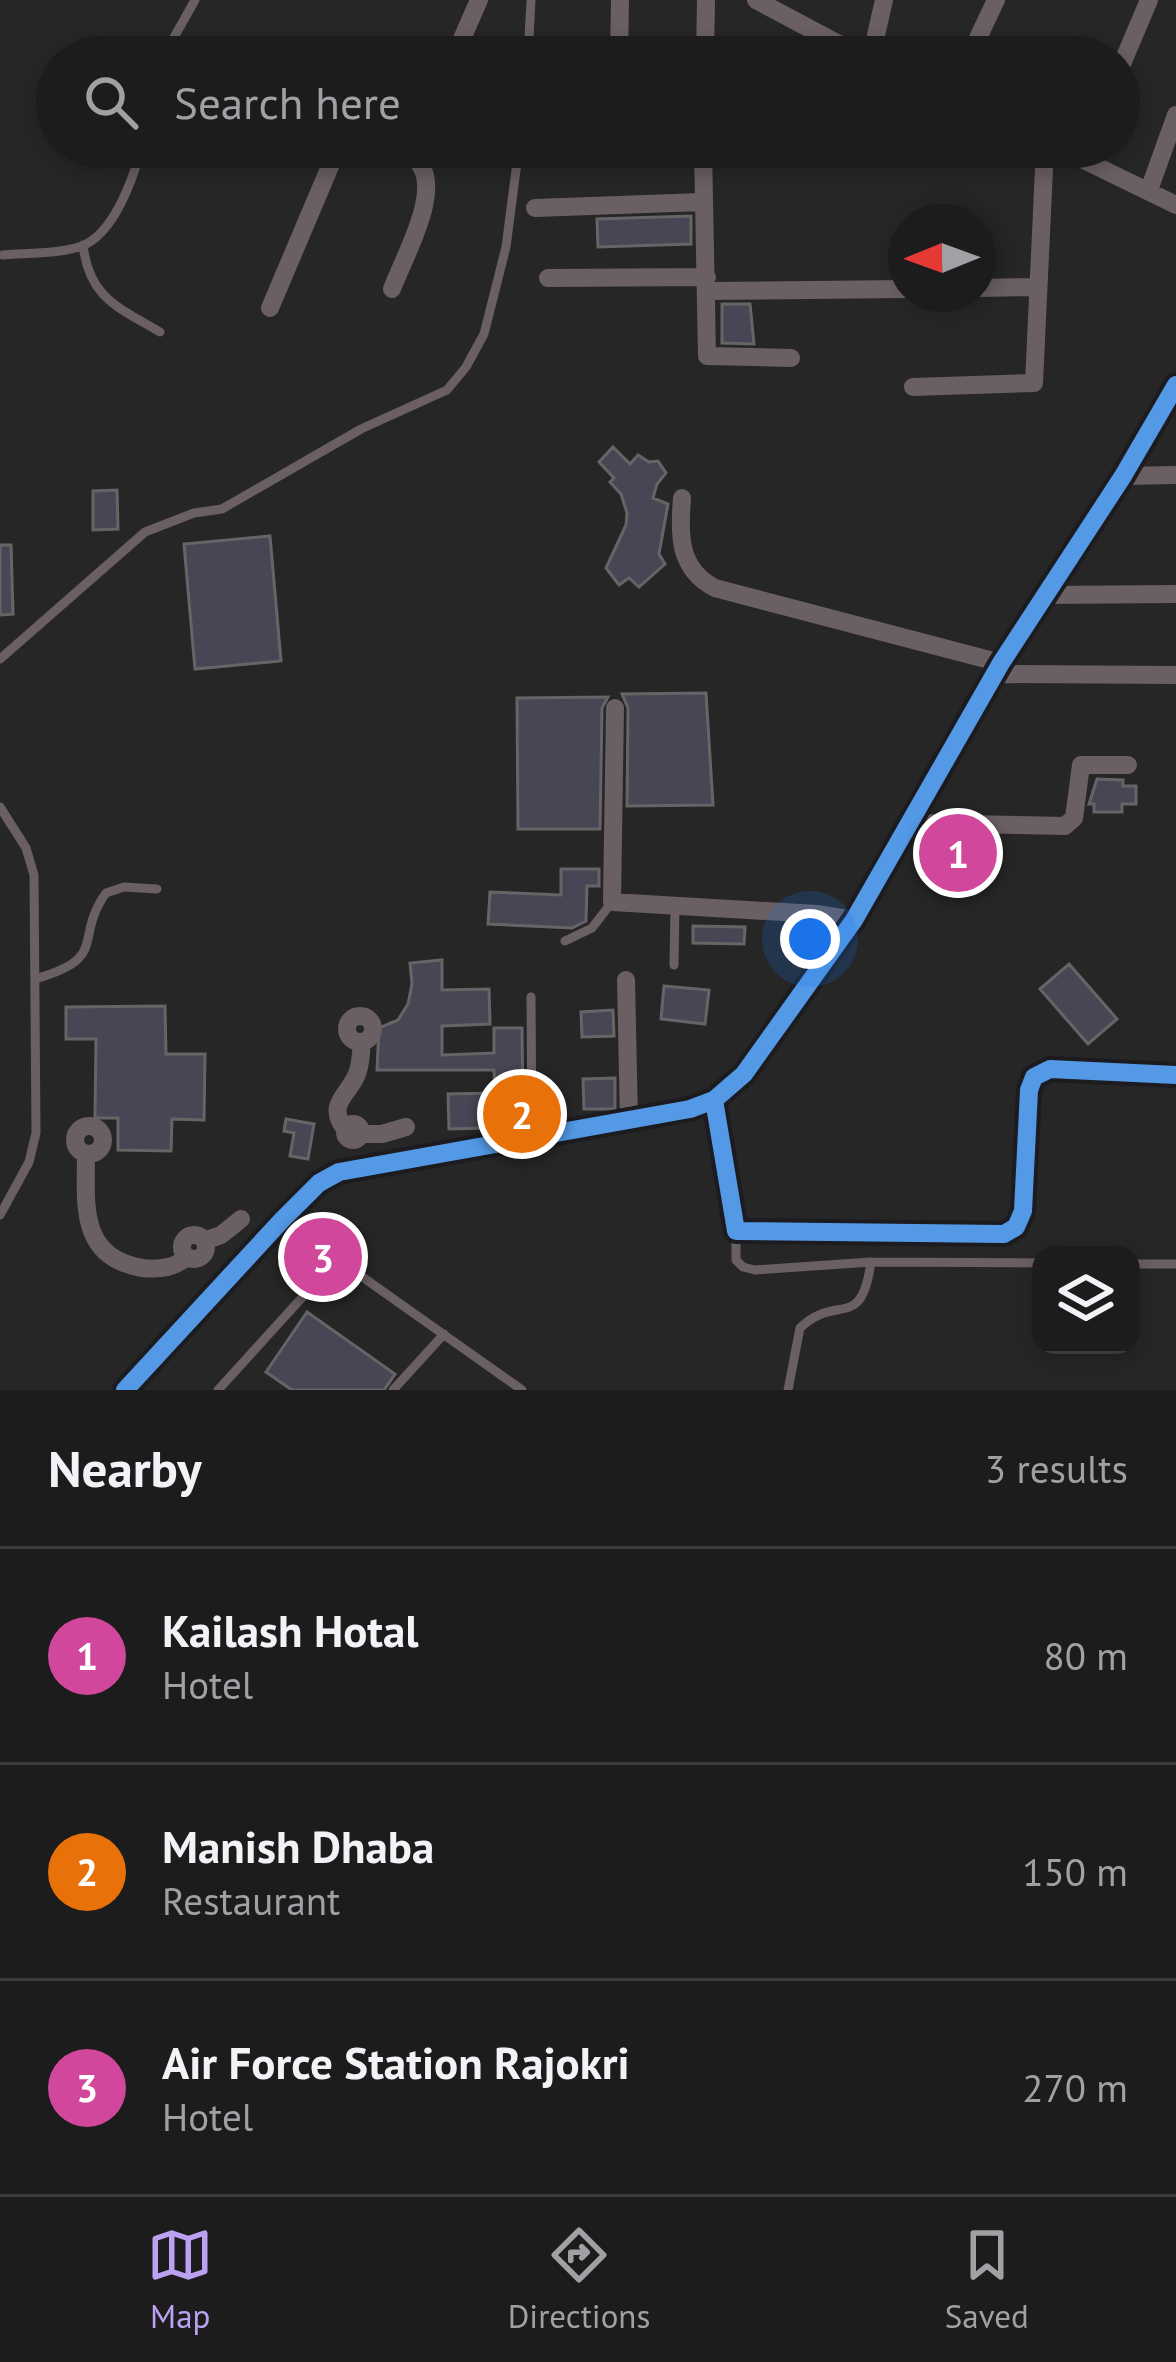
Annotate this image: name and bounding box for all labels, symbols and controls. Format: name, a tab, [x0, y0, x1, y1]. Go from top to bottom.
search box	[36, 36, 1140, 168]
icon: search	[78, 69, 144, 135]
text: Search here	[174, 73, 401, 131]
north arrow	[888, 204, 996, 312]
pin: 1	[919, 808, 997, 898]
your location	[780, 909, 840, 969]
pin: 2	[483, 1069, 561, 1159]
pin: 3	[284, 1212, 362, 1302]
map controls	[1032, 1246, 1140, 1354]
button: layers	[1032, 1246, 1140, 1354]
text: Nearby	[48, 1435, 202, 1501]
text: 3 results	[985, 1443, 1128, 1494]
text: Kailash Hotal	[162, 1601, 419, 1659]
text: 1	[76, 1630, 98, 1681]
text: 80 m	[1043, 1630, 1128, 1681]
text: Hotel	[162, 1659, 253, 1710]
text: Manish Dhaba	[162, 1817, 434, 1875]
text: 2	[76, 1846, 98, 1897]
text: 150 m	[1022, 1846, 1128, 1897]
text: Restaurant	[162, 1875, 340, 1926]
text: Air Force Station Rajokri	[162, 2033, 630, 2091]
text: 3	[76, 2062, 98, 2113]
text: 270 m	[1022, 2062, 1128, 2113]
text: Hotel	[162, 2091, 253, 2142]
tab: Map	[147, 2222, 213, 2337]
tab: Directions	[508, 2222, 650, 2337]
tab: Saved	[945, 2222, 1029, 2337]

